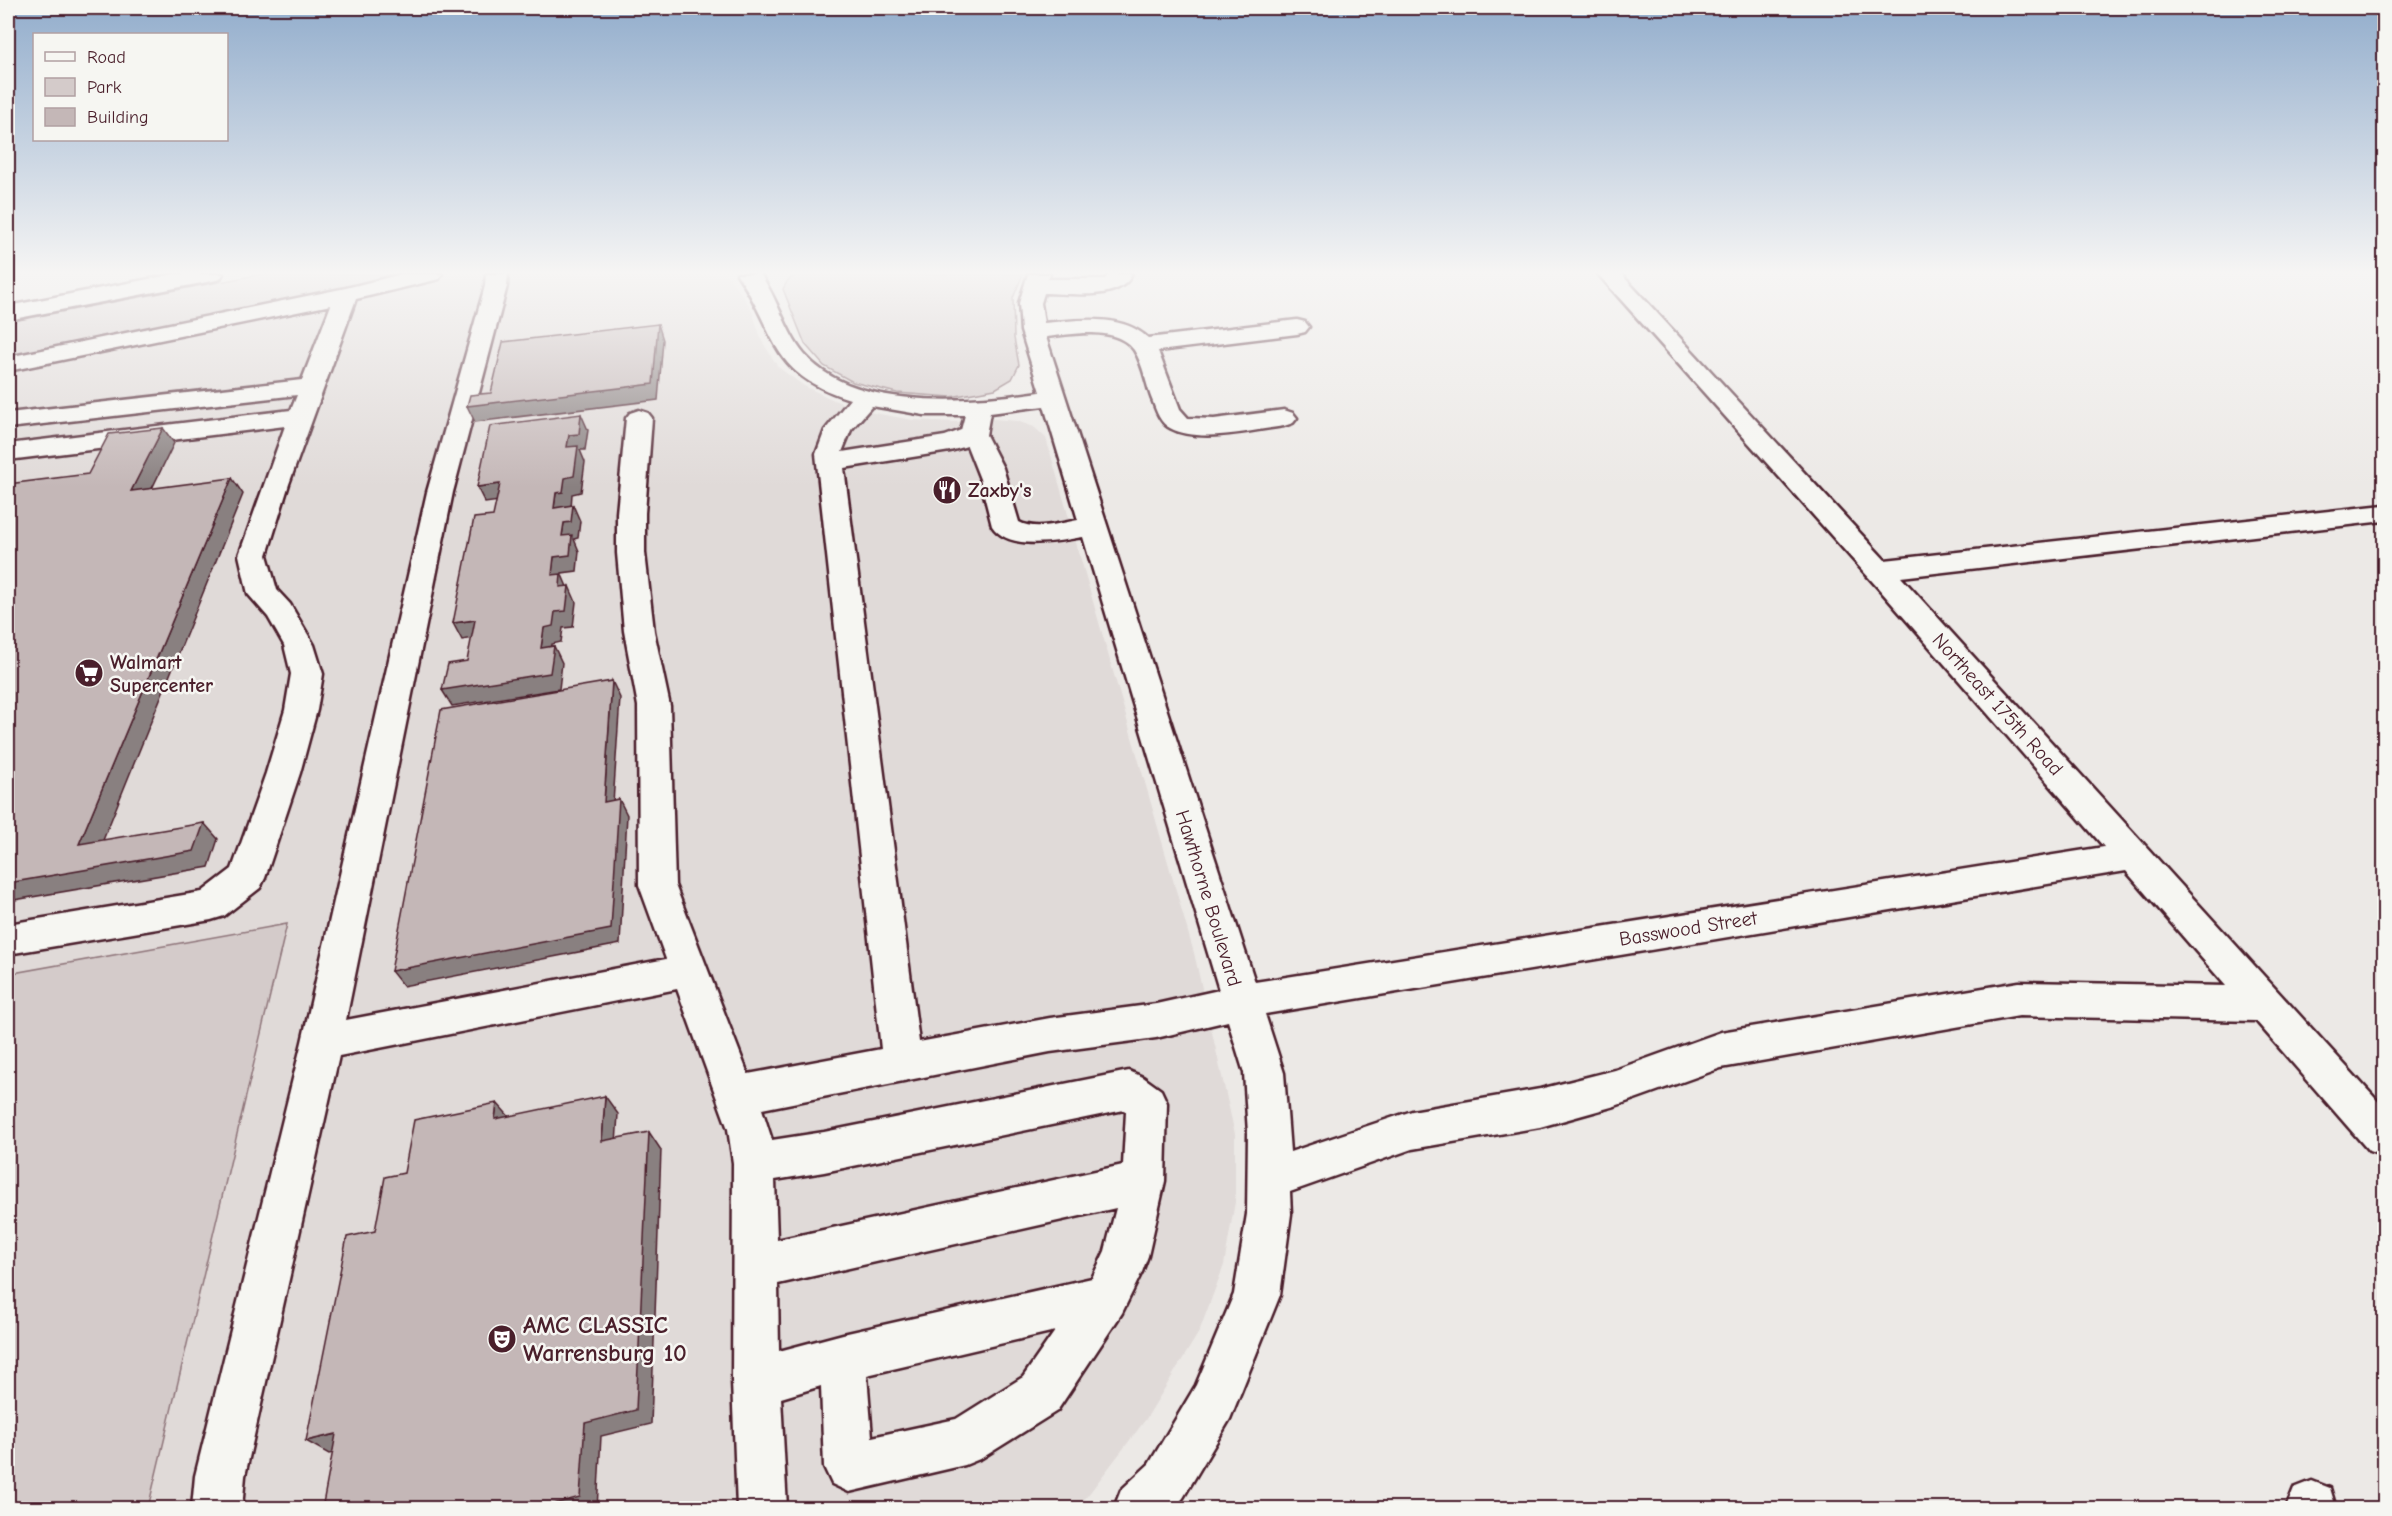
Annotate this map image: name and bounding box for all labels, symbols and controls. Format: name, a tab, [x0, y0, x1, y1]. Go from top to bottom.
legend	[33, 33, 228, 141]
text: Road	[87, 47, 126, 68]
text: Park	[87, 77, 122, 98]
text: Building	[87, 107, 149, 128]
restaurant icon: Zaxby's	[931, 474, 963, 506]
place label: Zaxby's	[968, 479, 1032, 502]
street label: Northeast 175th Road	[1928, 628, 2068, 780]
place label: Walmart Supercenter	[110, 651, 213, 697]
supermarket icon: Walmart Supercenter	[73, 657, 105, 689]
street label: Hawthorne Boulevard	[1171, 807, 1246, 989]
street label: Basswood Street	[1617, 906, 1760, 951]
place label: AMC CLASSIC Warrensburg 10	[523, 1311, 687, 1367]
theatre icon: AMC CLASSIC Warrensburg 10	[486, 1323, 518, 1355]

